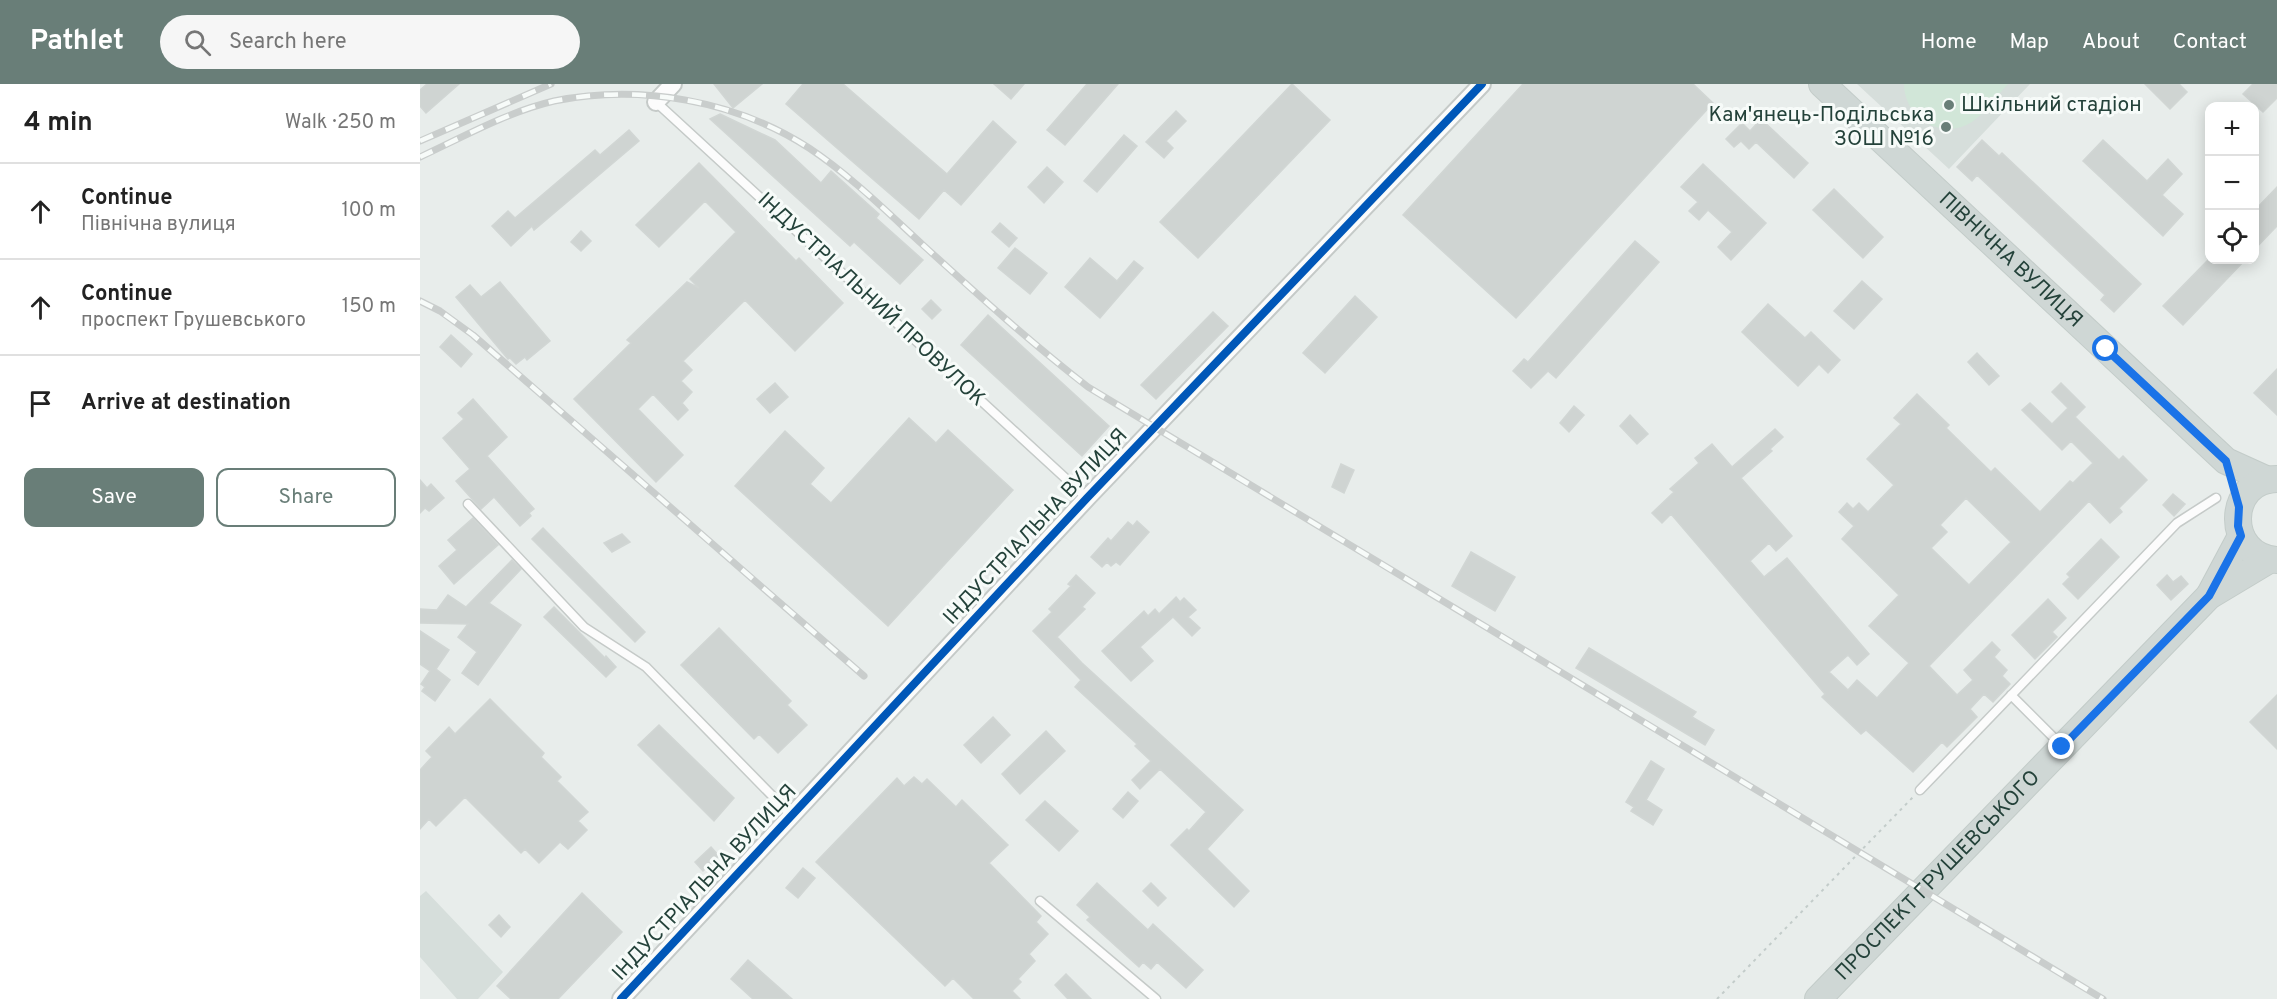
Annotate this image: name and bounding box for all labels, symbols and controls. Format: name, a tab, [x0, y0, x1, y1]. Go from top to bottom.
search box	[160, 15, 580, 69]
text: Pathlet	[30, 24, 124, 60]
icon: search	[181, 26, 214, 59]
text: Search here	[229, 29, 347, 56]
text: Home	[1921, 29, 1977, 56]
text: Map	[2010, 29, 2049, 56]
text: About	[2082, 29, 2140, 56]
text: Contact	[2173, 29, 2247, 56]
place label: Шкільний стадіон	[1961, 92, 2142, 119]
marker: Шкільний стадіон	[1942, 98, 1956, 112]
place label: Кам'янець-Подільська ЗОШ №16	[1709, 102, 1934, 153]
map controls	[2205, 102, 2259, 264]
button: +	[2205, 102, 2259, 156]
text: 4 min	[24, 107, 93, 140]
text: Walk · 250 m	[285, 110, 396, 136]
marker: Кам'янець-Подільська ЗОШ №16	[1939, 120, 1953, 134]
button: −	[2205, 156, 2259, 210]
text: Continue	[81, 185, 172, 212]
street label: ІНДУСТРІАЛЬНИЙ ПРОВУЛОК	[751, 186, 991, 413]
street label: ПІВНІЧНА ВУЛИЦЯ	[1933, 186, 2088, 334]
icon: ahead	[24, 195, 57, 228]
text: 100 m	[341, 198, 396, 224]
button: locate	[2205, 210, 2259, 264]
text: Північна вулиця	[81, 212, 236, 238]
text: Continue	[81, 281, 172, 308]
icon: ahead	[24, 291, 57, 324]
text: 150 m	[342, 294, 396, 320]
text: проспект Грушевського	[81, 308, 306, 334]
route start	[2092, 335, 2118, 361]
icon: arrive	[24, 387, 57, 420]
text: Arrive at destination	[81, 390, 291, 417]
street label: ІНДУСТРІАЛЬНА ВУЛИЦЯ	[938, 423, 1134, 631]
button: Save	[24, 468, 204, 527]
button: Share	[216, 468, 396, 527]
route end	[2048, 733, 2074, 759]
street label: ПРОСПЕКТ ГРУШЕВСЬКОГО	[1829, 765, 2046, 987]
street label: ІНДУСТРІАЛЬНА ВУЛИЦЯ	[607, 779, 803, 987]

